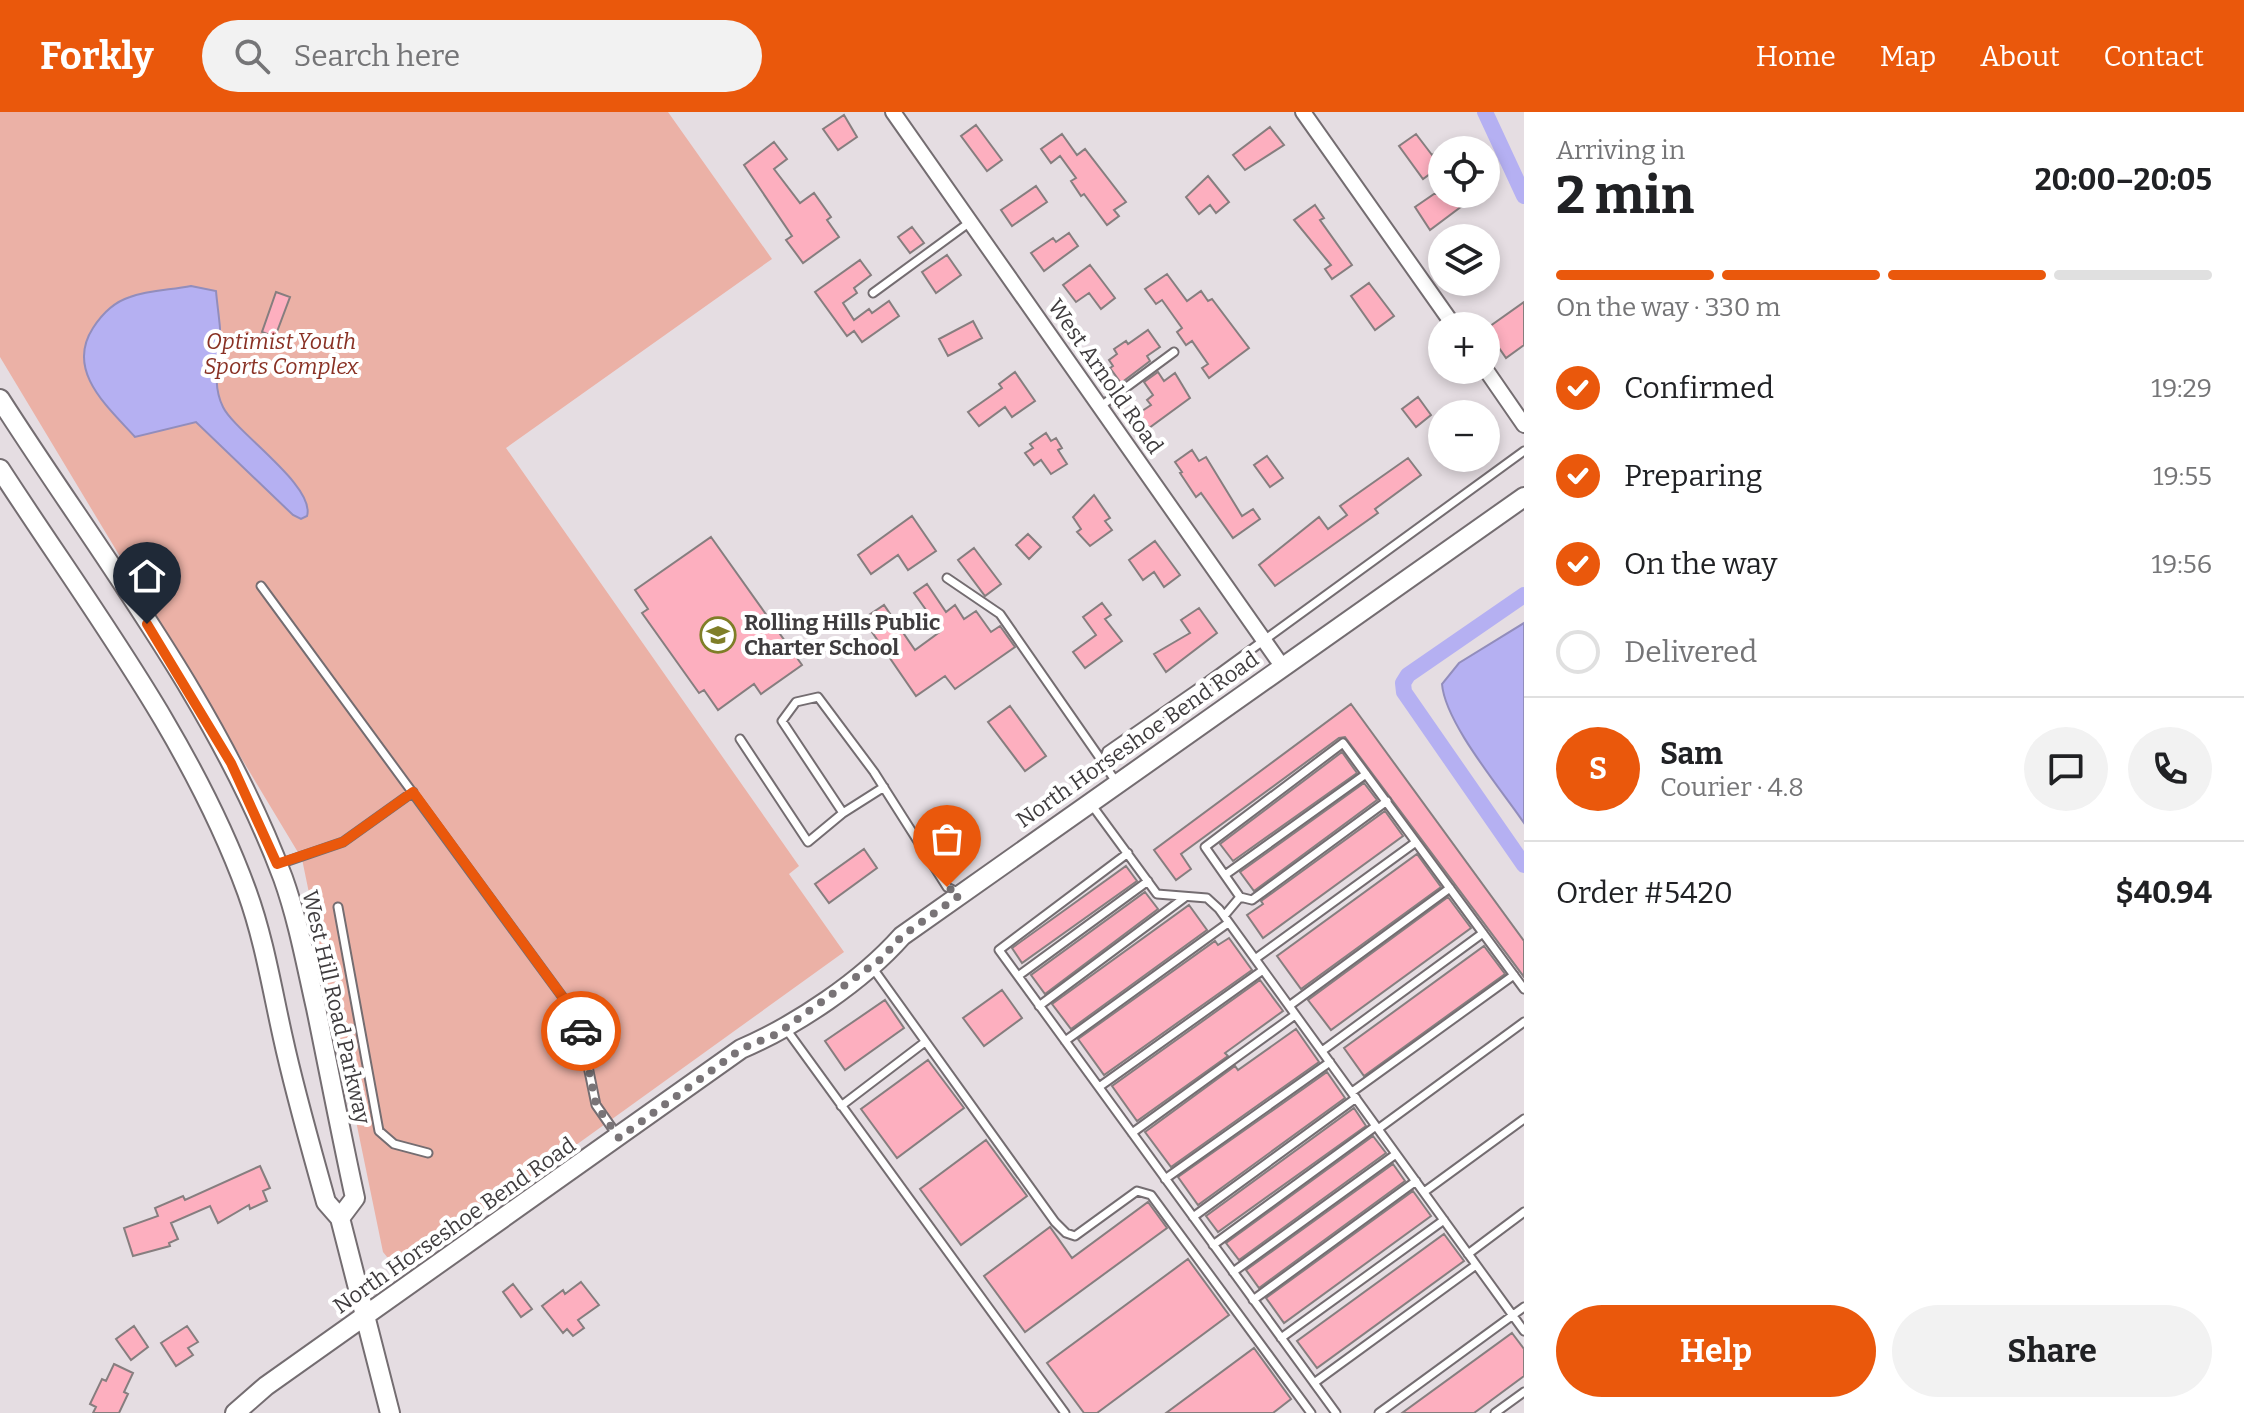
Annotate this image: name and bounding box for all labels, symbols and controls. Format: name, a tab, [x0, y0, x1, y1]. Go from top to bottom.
search box	[202, 20, 762, 92]
text: Forkly	[40, 33, 154, 79]
icon: search	[230, 34, 274, 78]
text: Search here	[294, 38, 460, 74]
text: Home	[1756, 40, 1836, 73]
text: Map	[1880, 40, 1936, 73]
text: About	[1980, 40, 2060, 73]
text: Contact	[2104, 40, 2204, 73]
text: Arriving in	[1556, 135, 1685, 166]
map controls	[1428, 136, 1500, 472]
button: locate	[1428, 136, 1500, 208]
text: 20:00–20:05	[2035, 162, 2212, 198]
text: 2 min	[1556, 164, 1694, 227]
button: layers	[1428, 224, 1500, 296]
text: On the way · 330 m	[1556, 292, 1781, 323]
street label: West Arnold Road	[1042, 294, 1169, 459]
button: +	[1428, 312, 1500, 384]
park label: Optimist Youth Sports Complex	[204, 328, 360, 380]
icon: check	[1556, 366, 1600, 410]
text: Confirmed	[1624, 370, 1774, 406]
text: 19:29	[2151, 373, 2212, 404]
button: −	[1428, 400, 1500, 472]
icon: check	[1556, 454, 1600, 498]
text: Preparing	[1624, 458, 1762, 494]
text: 19:55	[2153, 461, 2212, 492]
pin	[113, 542, 181, 624]
icon: check	[1556, 542, 1600, 586]
text: On the way	[1624, 546, 1777, 582]
text: 19:56	[2152, 549, 2212, 580]
icon: home	[125, 554, 169, 598]
place label: Rolling Hills Public Charter School	[744, 609, 940, 661]
school or university icon: Rolling Hills Public Charter School	[699, 616, 737, 654]
text: Delivered	[1624, 634, 1757, 670]
street label: North Horseshoe Bend Road	[1011, 645, 1264, 833]
button: chat	[2024, 727, 2108, 811]
button: phone	[2128, 727, 2212, 811]
text: Sam	[1660, 736, 1723, 772]
text: S	[1589, 751, 1607, 787]
text: Courier · 4.8	[1660, 772, 1804, 803]
pin	[913, 805, 981, 887]
icon: bag	[925, 817, 969, 861]
text: Order #5420	[1556, 875, 1733, 911]
text: $40.94	[2115, 875, 2212, 911]
street label: West Hill Road Parkway	[296, 887, 377, 1127]
courier	[541, 991, 621, 1071]
icon: car	[559, 1009, 603, 1053]
street label: North Horseshoe Bend Road	[328, 1131, 581, 1319]
button: Help	[1556, 1305, 1876, 1397]
button: Share	[1892, 1305, 2212, 1397]

